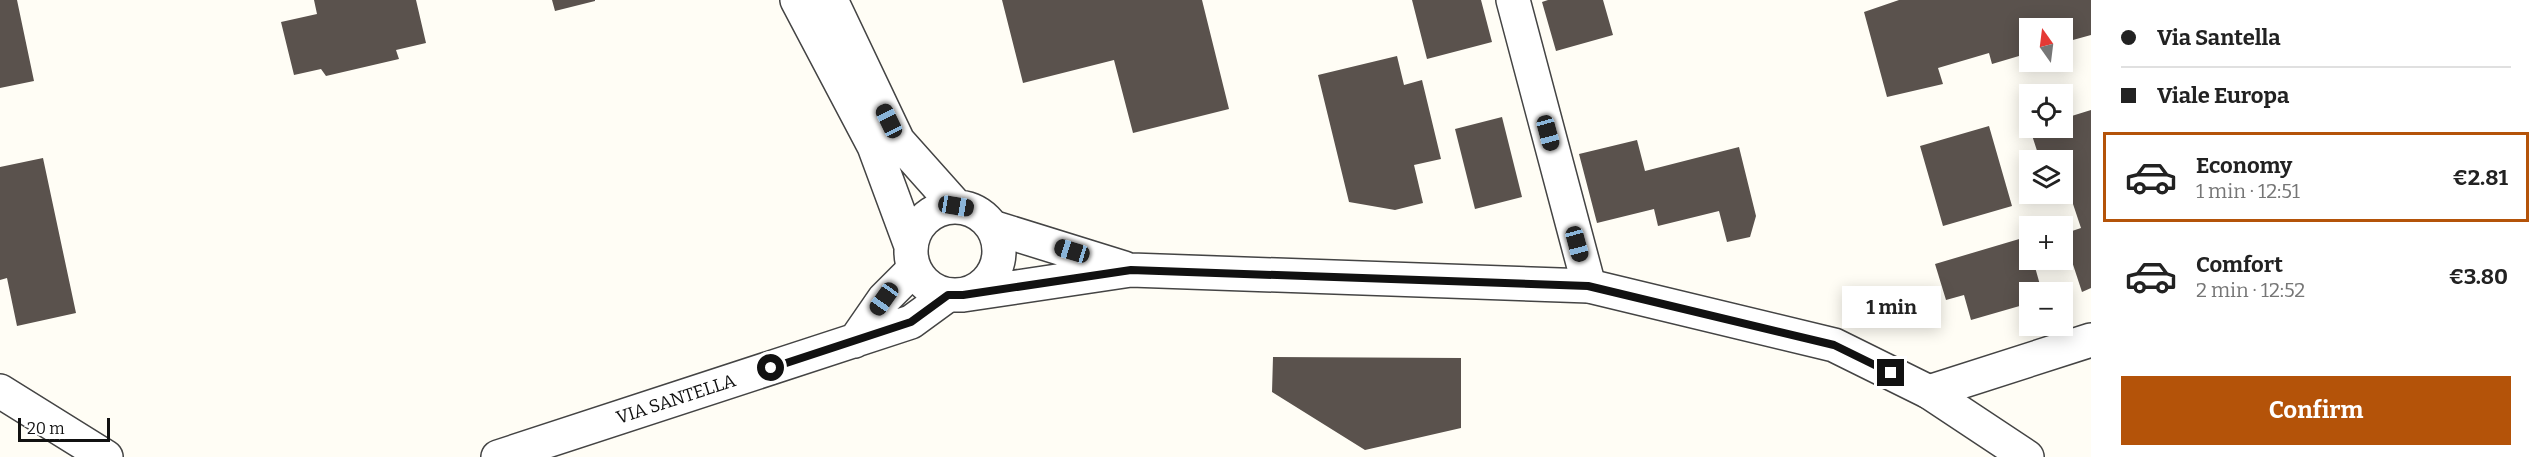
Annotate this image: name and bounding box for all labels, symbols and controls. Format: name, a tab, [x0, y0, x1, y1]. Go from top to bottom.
north arrow	[2019, 18, 2073, 72]
map controls	[2019, 18, 2073, 336]
text: Via Santella	[2157, 24, 2281, 51]
text: Viale Europa	[2157, 82, 2289, 109]
button: locate	[2019, 84, 2073, 138]
car	[873, 101, 905, 141]
car	[1535, 113, 1561, 153]
button: layers	[2019, 150, 2073, 204]
icon: car	[2124, 150, 2178, 204]
text: Economy	[2196, 152, 2292, 179]
text: €2.81	[2453, 164, 2508, 191]
text: 1 min · 12:51	[2196, 179, 2300, 203]
car	[937, 194, 975, 218]
button: +	[2019, 216, 2073, 270]
car	[1564, 224, 1590, 264]
car	[1052, 237, 1092, 265]
icon: car	[2124, 249, 2178, 303]
text: Comfort	[2196, 251, 2283, 278]
text: €3.80	[2449, 263, 2508, 290]
text: 2 min · 12:52	[2196, 278, 2305, 302]
car	[866, 279, 902, 319]
button: −	[2019, 282, 2073, 336]
callout: 1 min	[1842, 286, 1940, 328]
text: 1 min	[1866, 295, 1917, 319]
route start	[757, 354, 784, 381]
route end	[1877, 359, 1904, 386]
street label: VIA SANTELLA	[614, 369, 739, 429]
button: Confirm	[2121, 376, 2511, 445]
scale bar	[18, 415, 110, 442]
text: 20 m	[27, 419, 64, 438]

